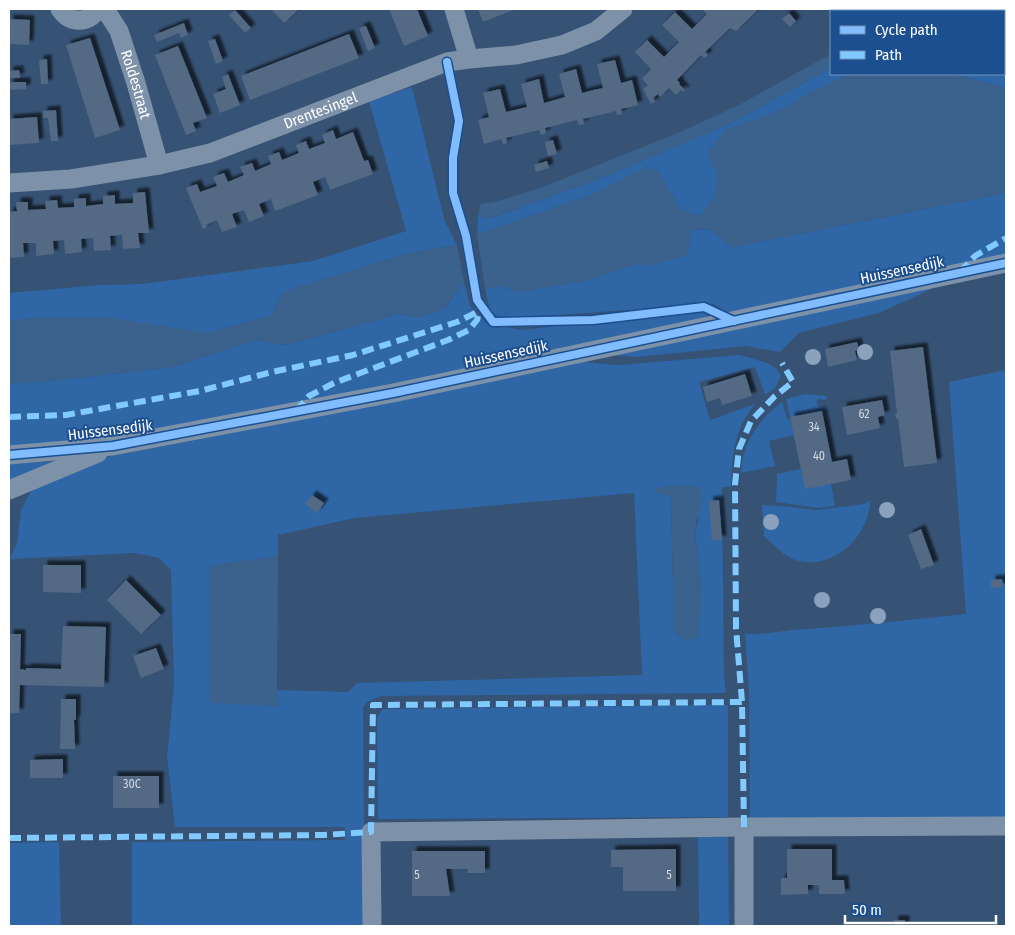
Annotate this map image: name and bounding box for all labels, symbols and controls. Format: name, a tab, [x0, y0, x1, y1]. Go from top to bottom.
legend	[830, 10, 1005, 75]
text: Cycle path	[875, 21, 938, 39]
text: Path	[875, 46, 902, 64]
street label: Roldestraat	[117, 48, 155, 121]
street label: Drentesingel	[281, 88, 360, 133]
street label: Huissensedijk	[859, 252, 945, 288]
street label: Huissensedijk	[463, 336, 549, 372]
house number: 62	[858, 407, 870, 421]
street label: Huissensedijk	[67, 416, 153, 444]
house number: 34	[808, 420, 820, 434]
house number: 40	[813, 449, 825, 463]
house number: 30C	[123, 777, 141, 791]
house number: 5	[414, 868, 420, 882]
house number: 5	[666, 868, 672, 882]
scale bar	[845, 892, 996, 924]
text: 50 m	[852, 901, 882, 919]

